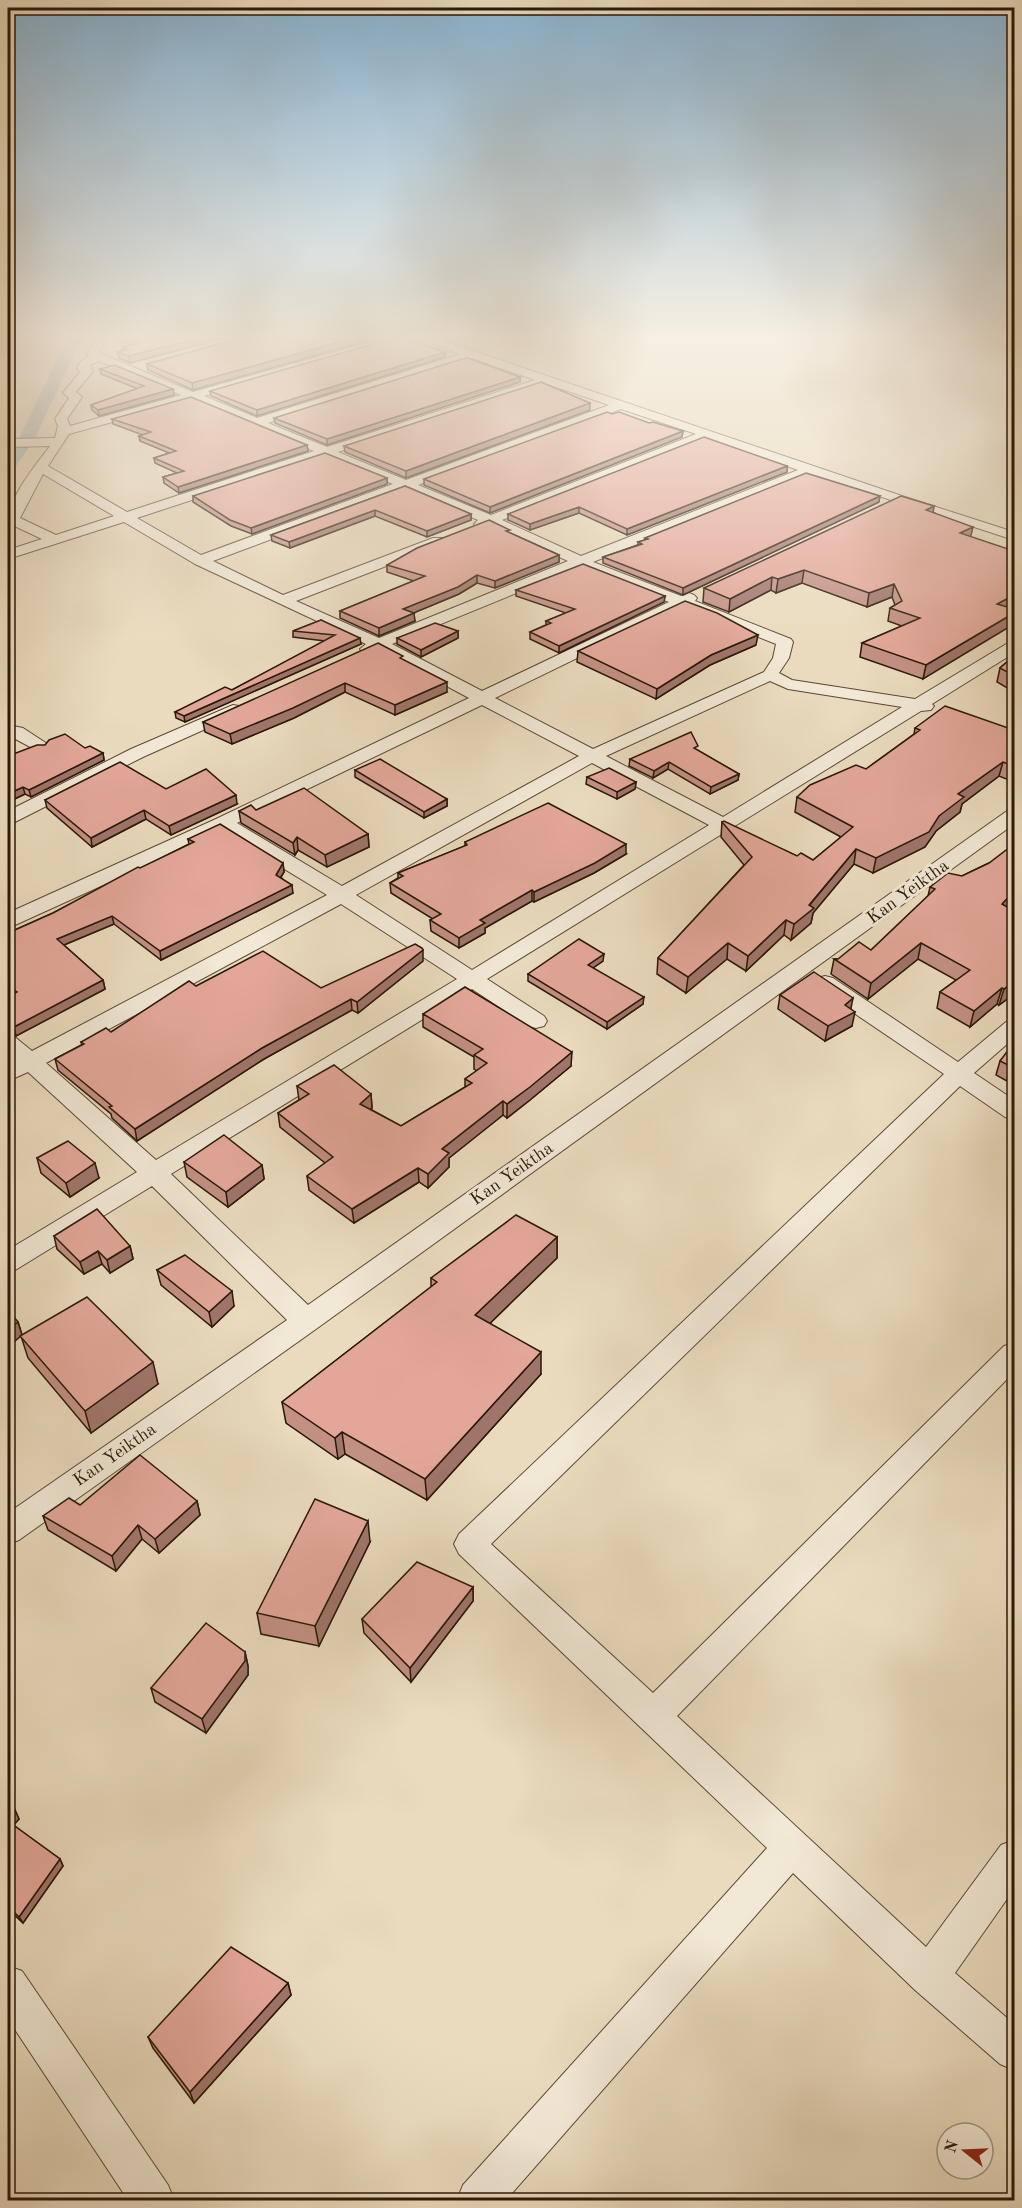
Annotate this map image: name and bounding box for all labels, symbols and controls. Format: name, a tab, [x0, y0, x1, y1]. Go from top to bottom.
street label: Kan Yeiktha	[864, 856, 952, 928]
street label: Kan Yeiktha	[467, 1139, 557, 1209]
street label: Kan Yeiktha	[70, 1420, 160, 1490]
north arrow	[935, 2121, 995, 2181]
text: N	[943, 2138, 962, 2155]

